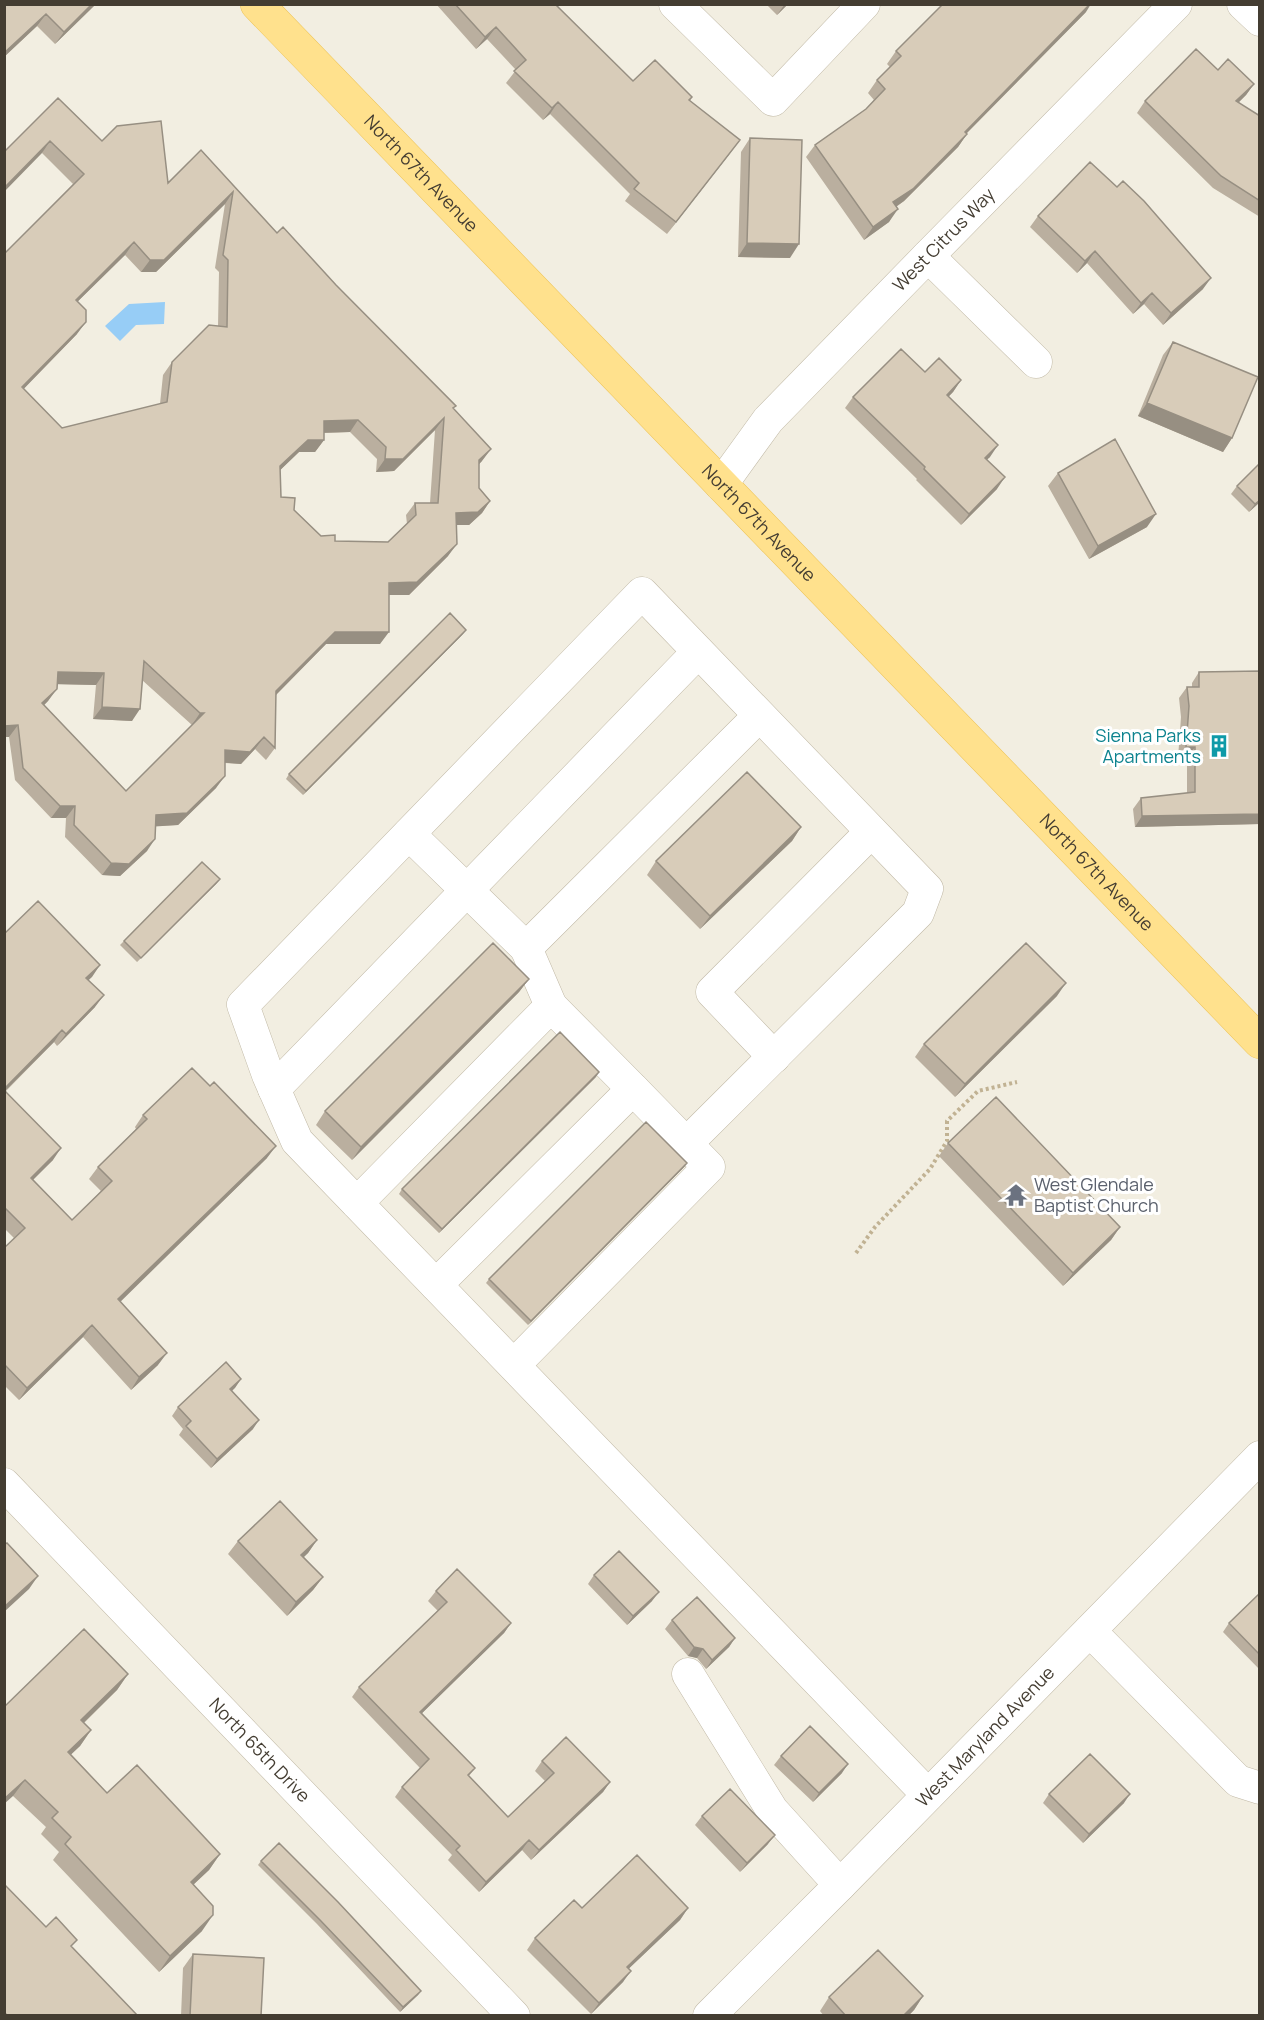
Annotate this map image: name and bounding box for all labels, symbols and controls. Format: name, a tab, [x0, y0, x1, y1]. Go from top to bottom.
street label: North 67th Avenue	[359, 109, 484, 237]
street label: West Citrus Way	[887, 182, 1000, 296]
street label: North 67th Avenue	[697, 459, 822, 586]
place label: Sienna Parks Apartments	[1095, 723, 1201, 768]
building icon: Sienna Parks Apartments	[1206, 733, 1232, 759]
street label: North 67th Avenue	[1035, 808, 1159, 936]
place label: West Glendale Baptist Church	[1034, 1172, 1159, 1217]
temple icon: West Glendale Baptist Church	[1003, 1182, 1029, 1208]
street label: West Maryland Avenue	[910, 1660, 1059, 1812]
street label: North 65th Drive	[204, 1692, 316, 1807]

